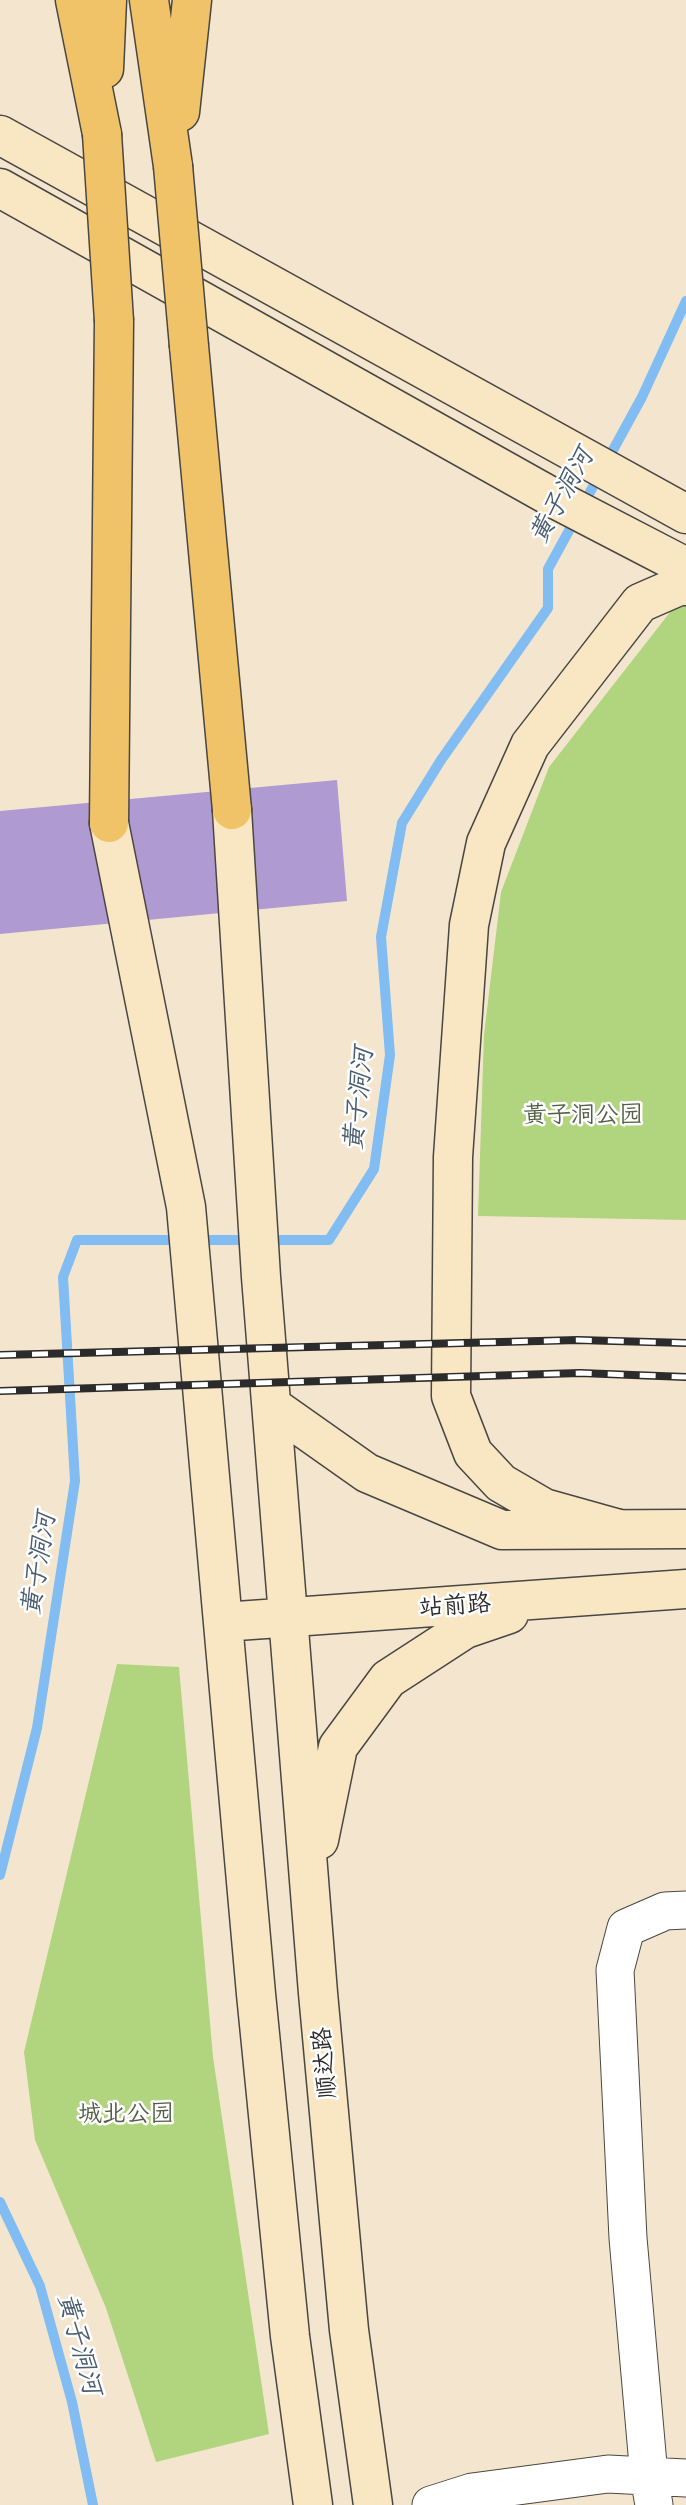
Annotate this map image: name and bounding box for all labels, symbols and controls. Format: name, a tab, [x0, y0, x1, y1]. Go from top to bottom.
water label: 黄子洞河	[523, 443, 601, 549]
water label: 黄子洞河	[338, 1046, 380, 1152]
park label: 黄子洞公园	[523, 1101, 643, 1129]
water label: 黄子洞河	[15, 1510, 63, 1618]
street label: 站前路	[418, 1589, 492, 1623]
street label: 顺达路	[308, 2026, 342, 2100]
park label: 城北公园	[78, 2100, 174, 2128]
water label: 黄子洞河	[50, 2290, 108, 2398]

